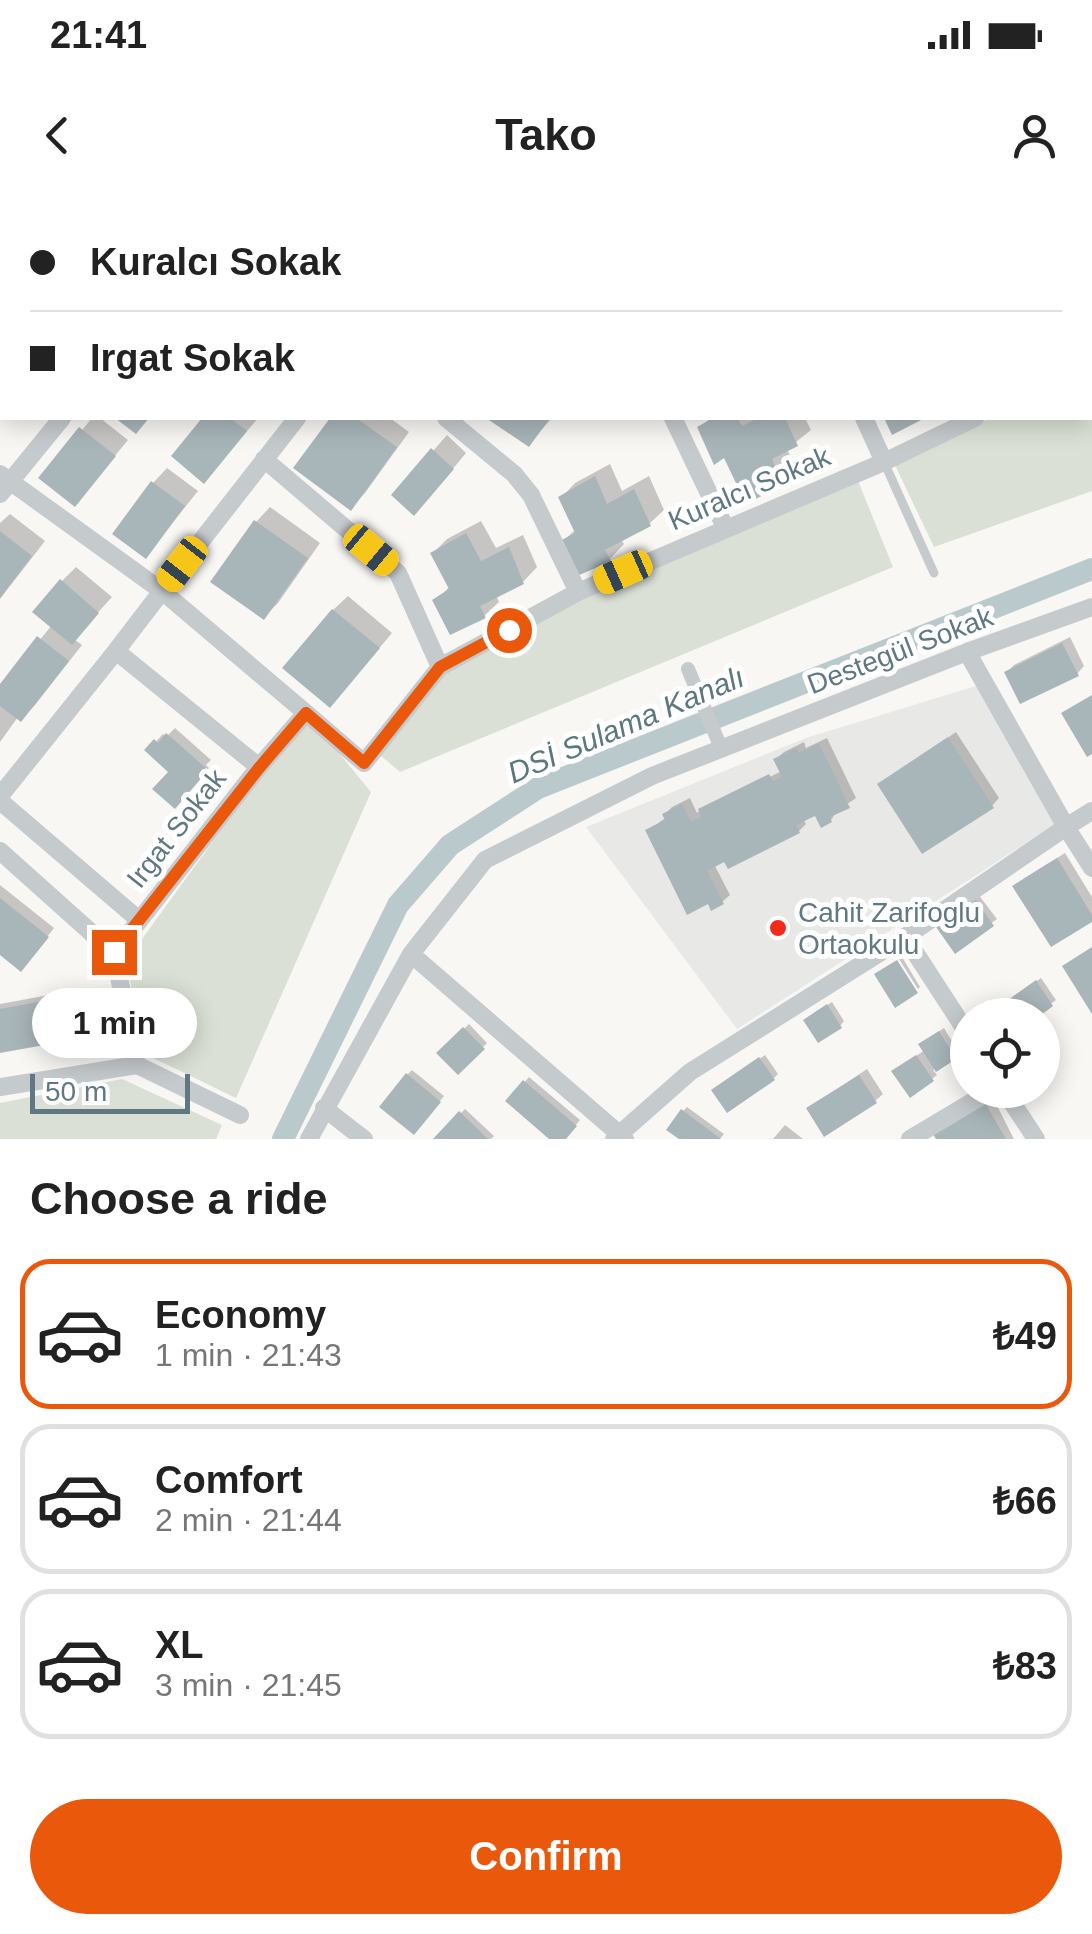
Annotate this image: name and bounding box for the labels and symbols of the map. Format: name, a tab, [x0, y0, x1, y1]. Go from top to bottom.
street label: Kuralcı Sokak	[664, 440, 836, 536]
car	[338, 519, 404, 581]
car	[152, 531, 212, 597]
car	[589, 546, 657, 598]
street label: Destegül Sokak	[803, 600, 998, 700]
route start	[487, 608, 532, 653]
water label: DSİ Sulama Kanalı	[503, 660, 749, 789]
street label: Irgat Sokak	[121, 762, 233, 894]
place label: Cahit Zarifoglu Ortaokulu	[798, 897, 980, 960]
marker: Cahit Zarifoglu Ortaokulu	[767, 917, 789, 939]
route end	[92, 930, 137, 975]
callout: 1 min	[32, 987, 196, 1057]
scale bar	[30, 1069, 190, 1114]

